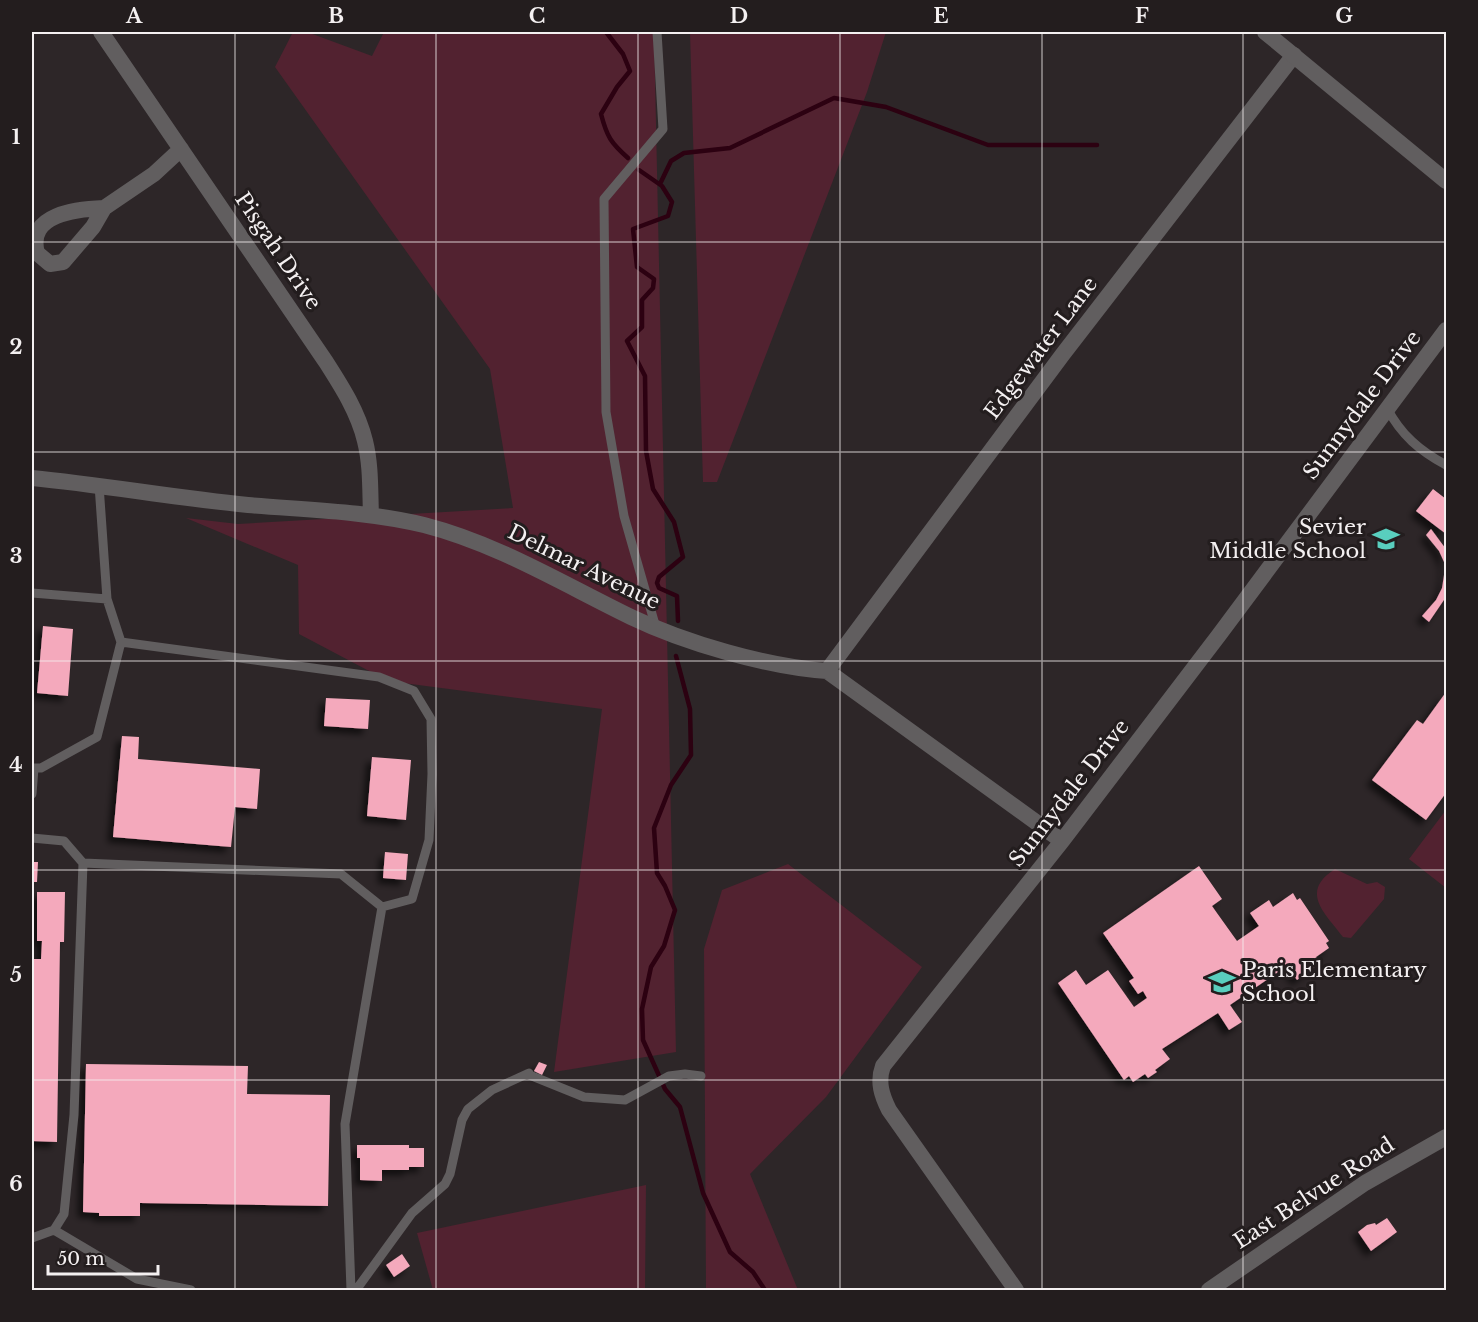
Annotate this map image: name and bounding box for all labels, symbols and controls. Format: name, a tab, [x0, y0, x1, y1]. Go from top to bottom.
text: A	[125, 4, 143, 28]
text: B	[328, 4, 344, 28]
text: C	[529, 4, 545, 28]
text: D	[730, 4, 748, 28]
text: E	[933, 4, 949, 28]
text: F	[1135, 4, 1149, 28]
text: G	[1335, 4, 1353, 28]
text: 1	[12, 125, 21, 149]
street label: Pisgah Drive	[229, 187, 327, 315]
street label: Edgewater Lane	[979, 272, 1103, 424]
street label: Sunnydale Drive	[1297, 325, 1427, 485]
text: 2	[9, 335, 23, 359]
place label: Sevier Middle School	[1209, 514, 1366, 564]
street label: Delmar Avenue	[504, 519, 664, 615]
school or university icon: Sevier Middle School	[1371, 524, 1401, 554]
text: 3	[10, 544, 22, 568]
street label: Sunnydale Drive	[1003, 714, 1135, 872]
text: 4	[9, 753, 23, 777]
place label: Paris Elementary School	[1242, 957, 1427, 1007]
text: 5	[10, 963, 22, 987]
school or university icon: Paris Elementary School	[1207, 967, 1237, 997]
street label: East Belvue Road	[1229, 1131, 1399, 1255]
text: 6	[9, 1172, 23, 1196]
scale bar	[48, 1238, 158, 1276]
text: 50 m	[57, 1248, 105, 1270]

